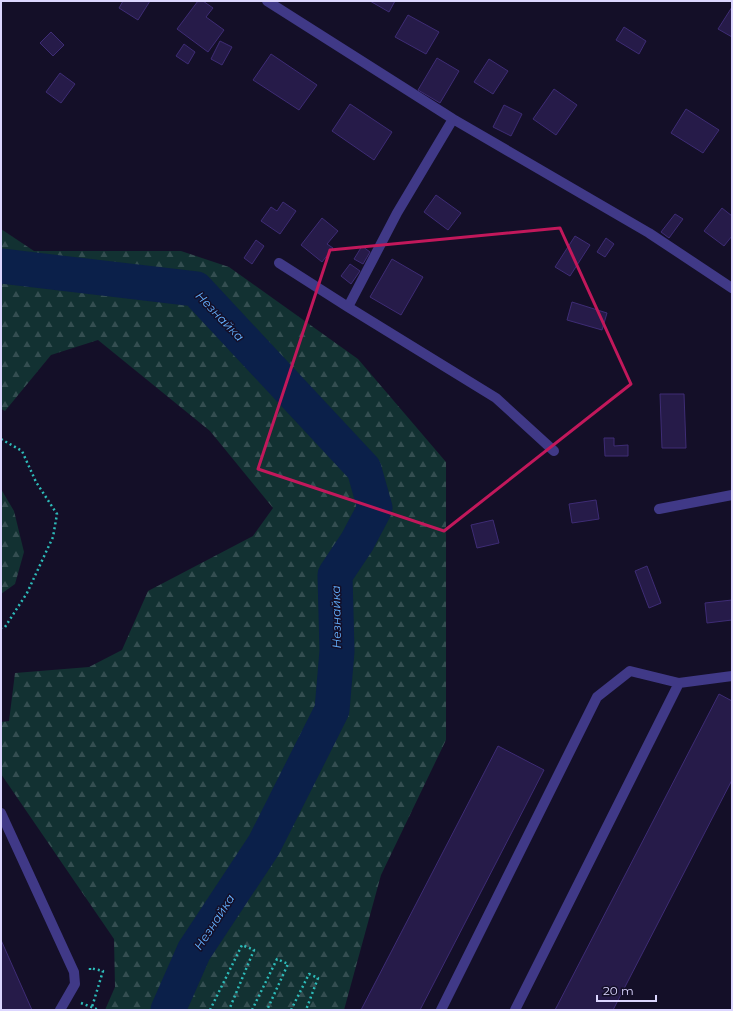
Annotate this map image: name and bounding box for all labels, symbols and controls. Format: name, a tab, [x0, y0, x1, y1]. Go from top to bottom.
water label: Незнайка	[193, 288, 247, 344]
water label: Незнайка	[328, 585, 344, 649]
water label: Незнайка	[190, 891, 238, 953]
scale bar	[597, 977, 656, 1003]
text: 20 m	[603, 983, 634, 998]

